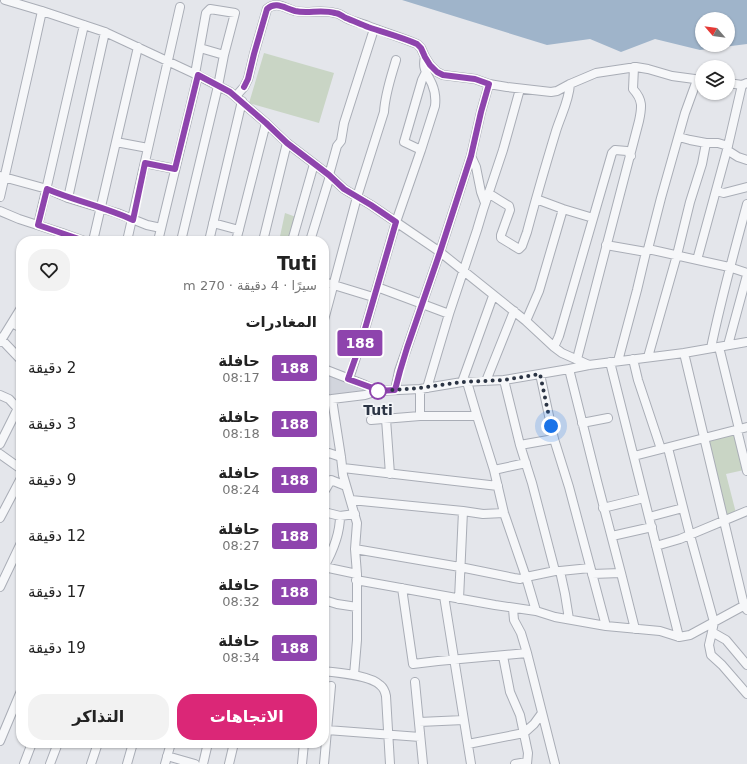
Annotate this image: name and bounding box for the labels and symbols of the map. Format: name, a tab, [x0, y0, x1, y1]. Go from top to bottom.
north arrow	[695, 12, 735, 52]
line badge: 188	[337, 330, 383, 356]
marker: Tuti	[369, 382, 387, 400]
place label: Tuti	[363, 402, 393, 418]
your location	[541, 416, 561, 436]

